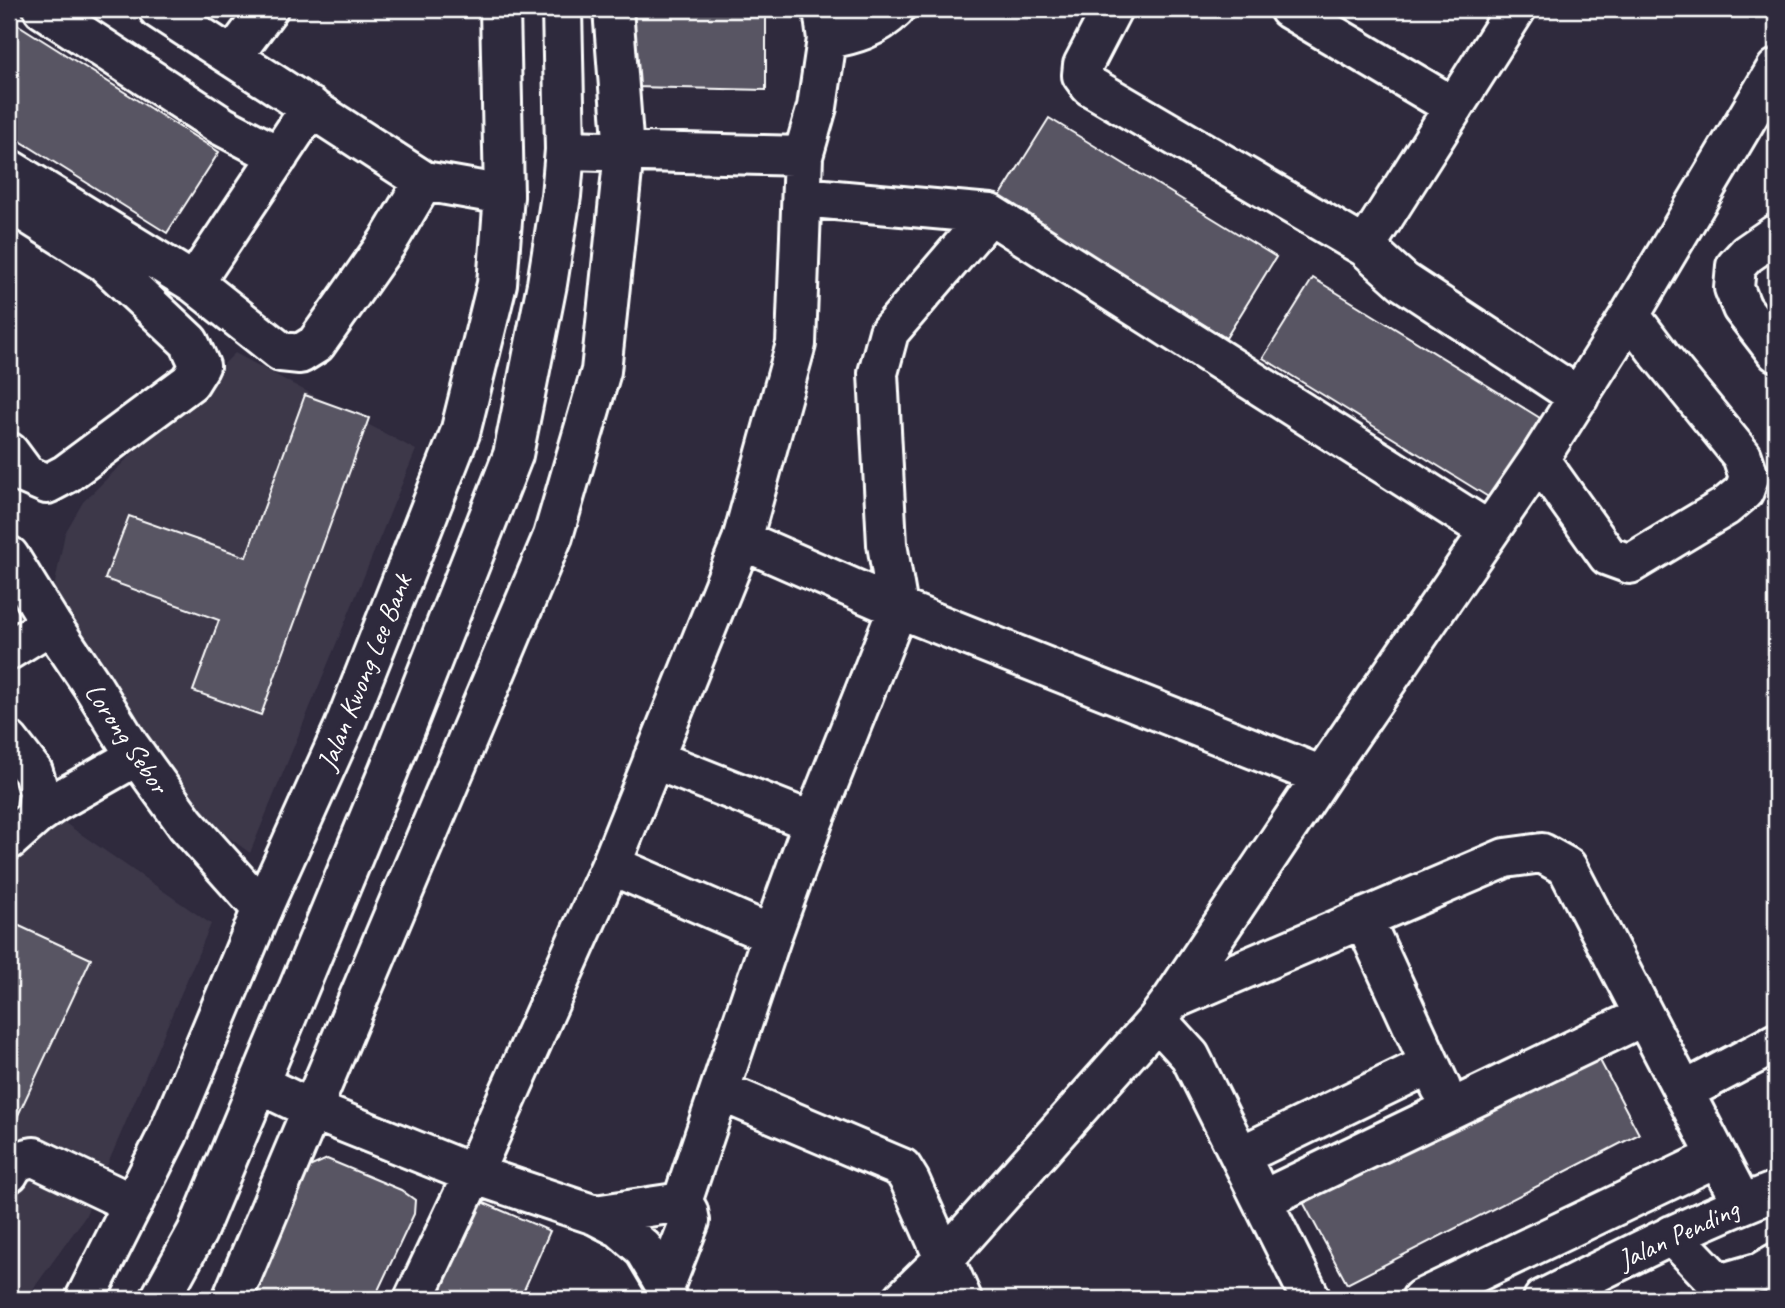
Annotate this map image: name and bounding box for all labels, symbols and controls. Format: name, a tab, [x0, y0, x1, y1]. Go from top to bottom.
street label: Jalan Kwong Lee Bank	[308, 567, 420, 777]
street label: Lorong Sebor	[77, 676, 178, 802]
street label: Jalan Pending	[1610, 1190, 1746, 1278]

